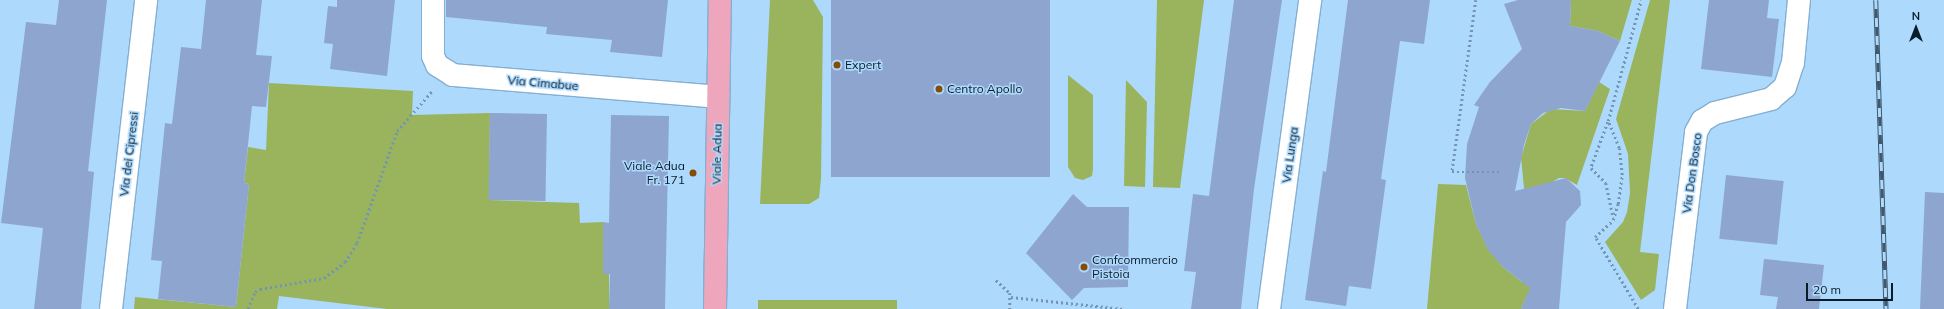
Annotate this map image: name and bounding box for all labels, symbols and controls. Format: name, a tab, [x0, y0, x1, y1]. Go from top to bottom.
north arrow	[1896, 8, 1936, 48]
text: N	[1912, 9, 1920, 23]
place label: Expert	[845, 58, 881, 72]
marker: Expert	[832, 60, 842, 70]
street label: Via Cimabue	[507, 73, 579, 93]
place label: Centro Apollo	[947, 82, 1022, 96]
marker: Centro Apollo	[934, 84, 944, 94]
street label: Via dei Cipressi	[117, 111, 141, 197]
street label: Viale Adua	[709, 123, 725, 185]
street label: Via Lunga	[1279, 126, 1301, 184]
street label: Via Don Bosco	[1679, 132, 1705, 214]
place label: Viale Adua Fr. 171	[624, 159, 685, 187]
marker: Viale Adua Fr. 171	[688, 168, 698, 178]
place label: Confcommercio Pistoia	[1092, 253, 1178, 281]
marker: Confcommercio Pistoia	[1079, 262, 1089, 272]
scale bar	[1808, 275, 1895, 301]
text: 20 m	[1813, 282, 1841, 297]

